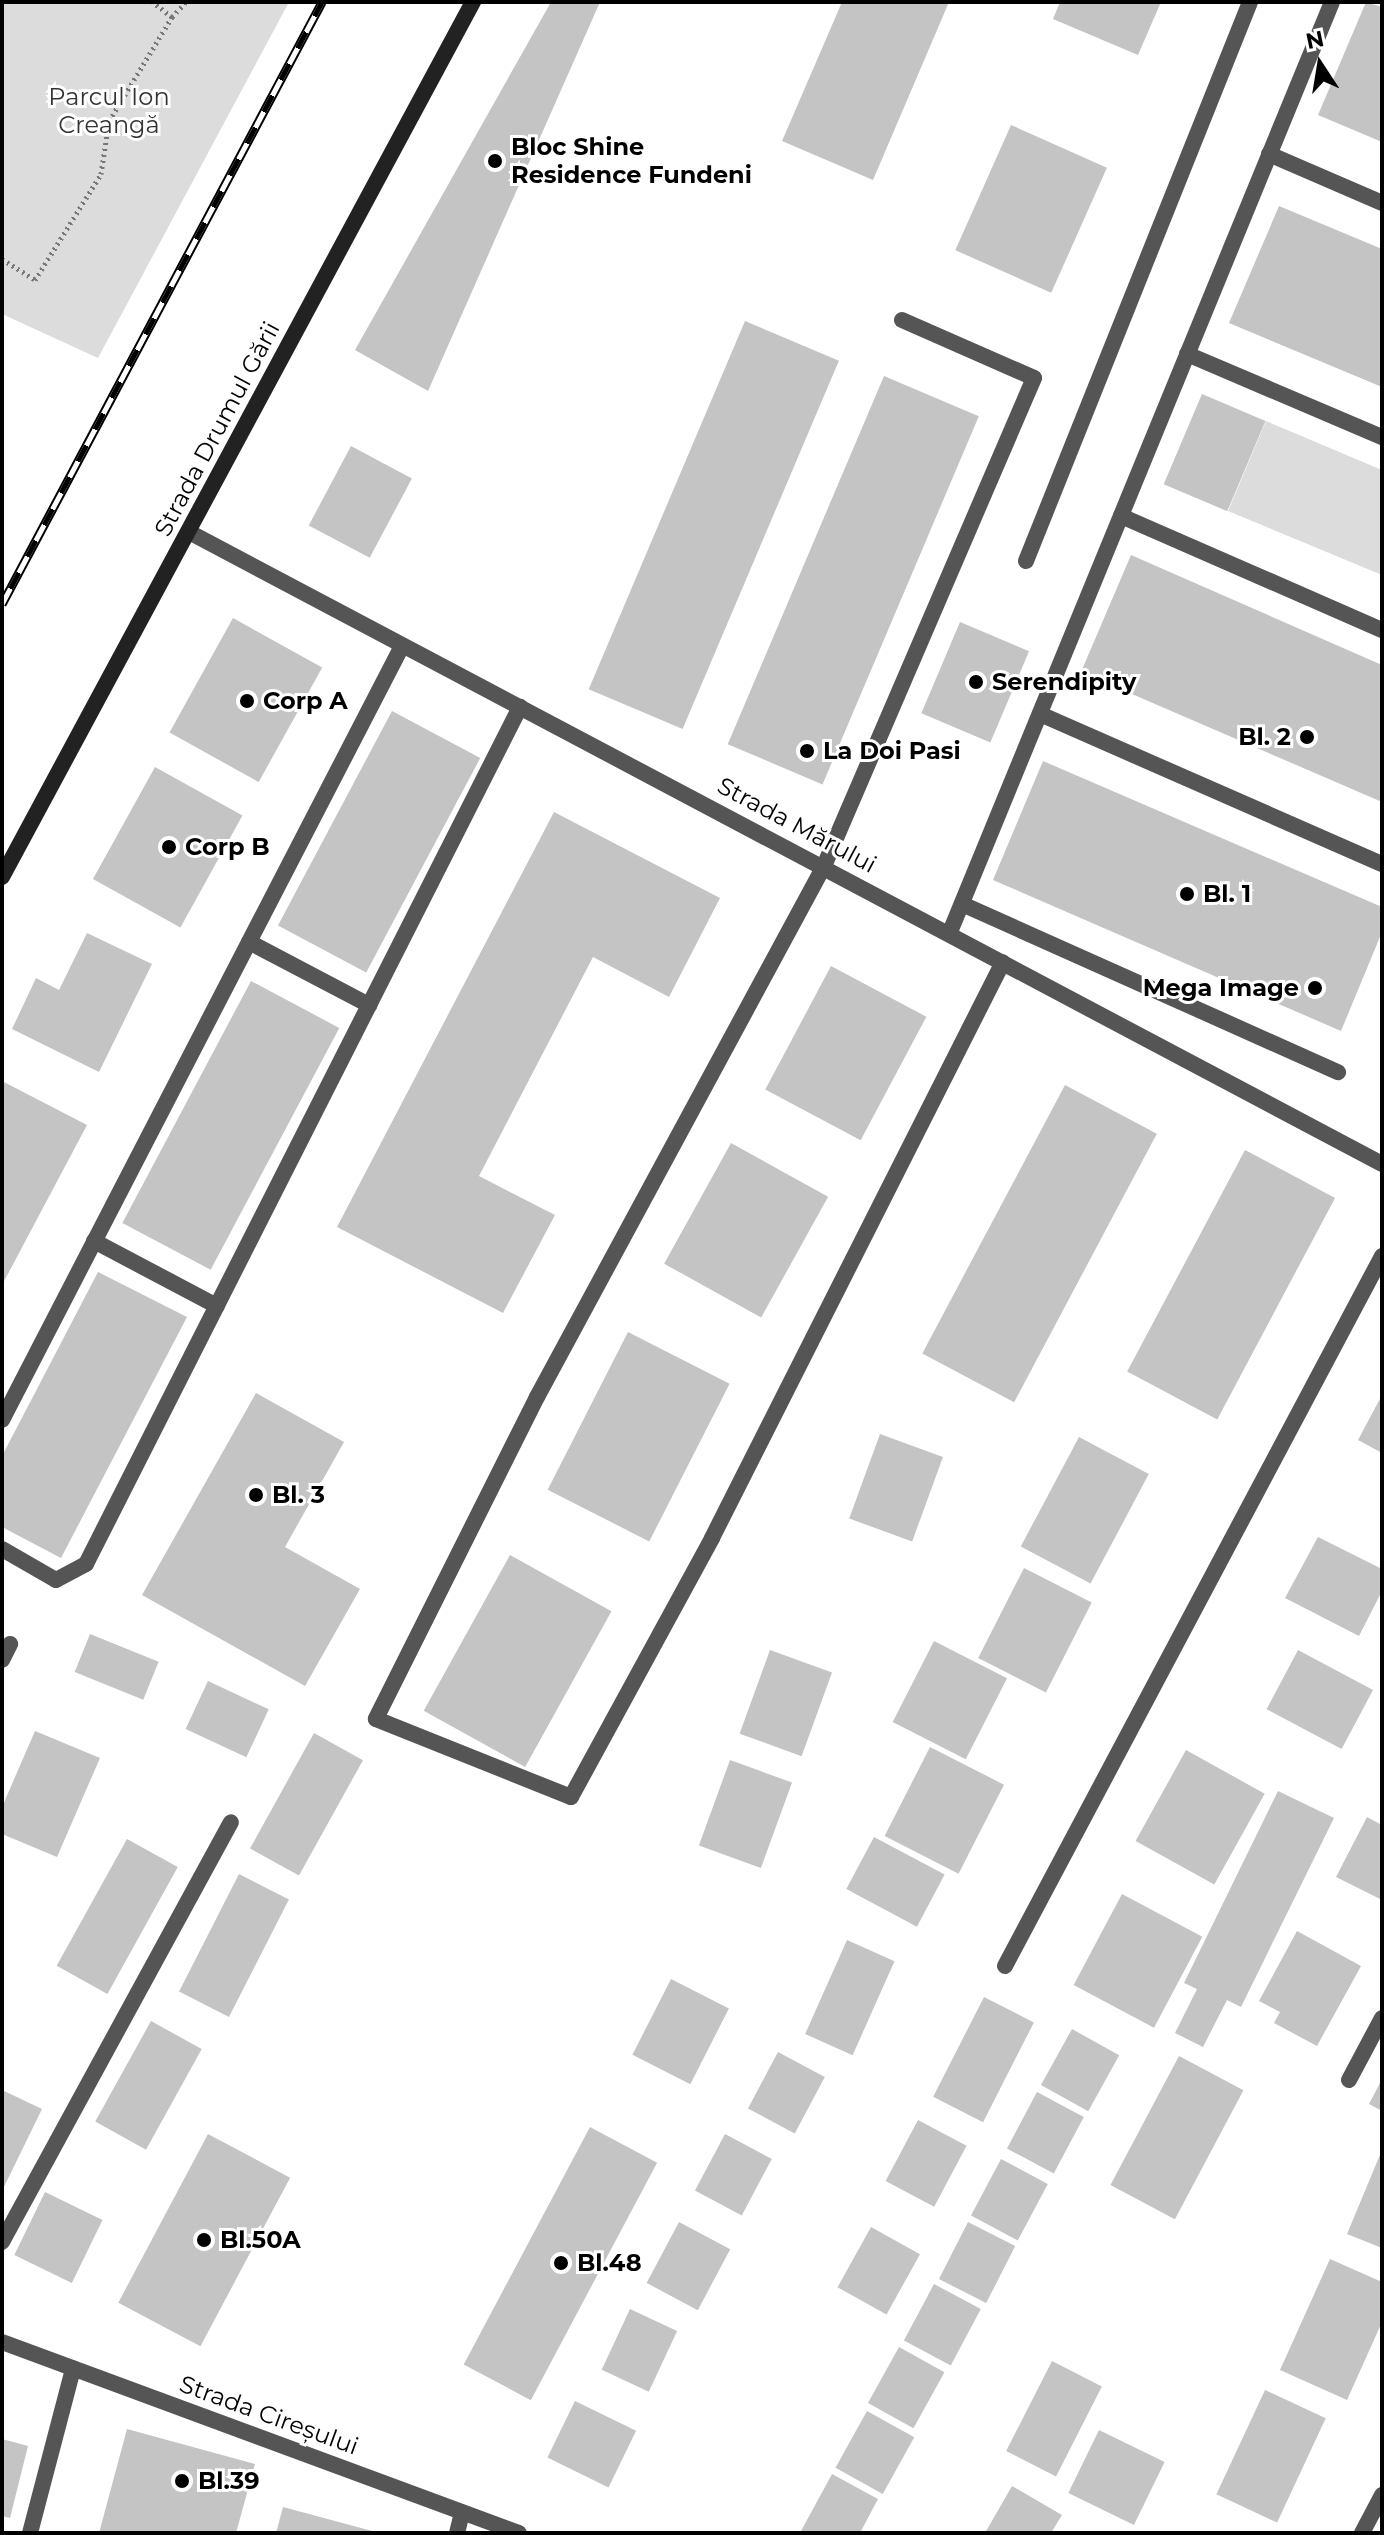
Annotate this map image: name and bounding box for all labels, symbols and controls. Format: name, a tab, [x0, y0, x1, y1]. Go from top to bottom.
north arrow	[1280, 24, 1360, 104]
text: N	[1303, 25, 1326, 55]
park label: Parcul Ion Creangă	[48, 83, 170, 139]
place label: Bloc Shine Residence Fundeni	[511, 133, 752, 189]
marker: Bloc Shine Residence Fundeni	[486, 152, 504, 170]
street label: Strada Drumul Gării	[148, 317, 286, 541]
place label: Serendipity	[992, 668, 1136, 696]
marker: Serendipity	[967, 673, 985, 691]
place label: Corp A	[263, 687, 348, 715]
marker: Corp A	[238, 692, 256, 710]
place label: Bl. 2	[1238, 723, 1291, 751]
marker: Bl. 2	[1298, 728, 1316, 746]
place label: La Doi Pasi	[823, 737, 961, 765]
marker: La Doi Pasi	[798, 742, 816, 760]
street label: Strada Mărului	[713, 771, 881, 879]
place label: Corp B	[185, 833, 270, 861]
marker: Corp B	[160, 838, 178, 856]
place label: Bl. 1	[1203, 880, 1251, 908]
marker: Bl. 1	[1178, 885, 1196, 903]
place label: Mega Image	[1143, 974, 1299, 1002]
marker: Mega Image	[1306, 979, 1324, 997]
place label: Bl. 3	[272, 1481, 325, 1509]
marker: Bl. 3	[247, 1486, 265, 1504]
place label: Bl.50A	[220, 2226, 301, 2254]
marker: Bl.50A	[195, 2231, 213, 2249]
place label: Bl.48	[577, 2249, 641, 2277]
marker: Bl.48	[552, 2254, 570, 2272]
street label: Strada Cireșului	[176, 2369, 362, 2461]
place label: Bl.39	[198, 2467, 260, 2495]
marker: Bl.39	[173, 2472, 191, 2490]

